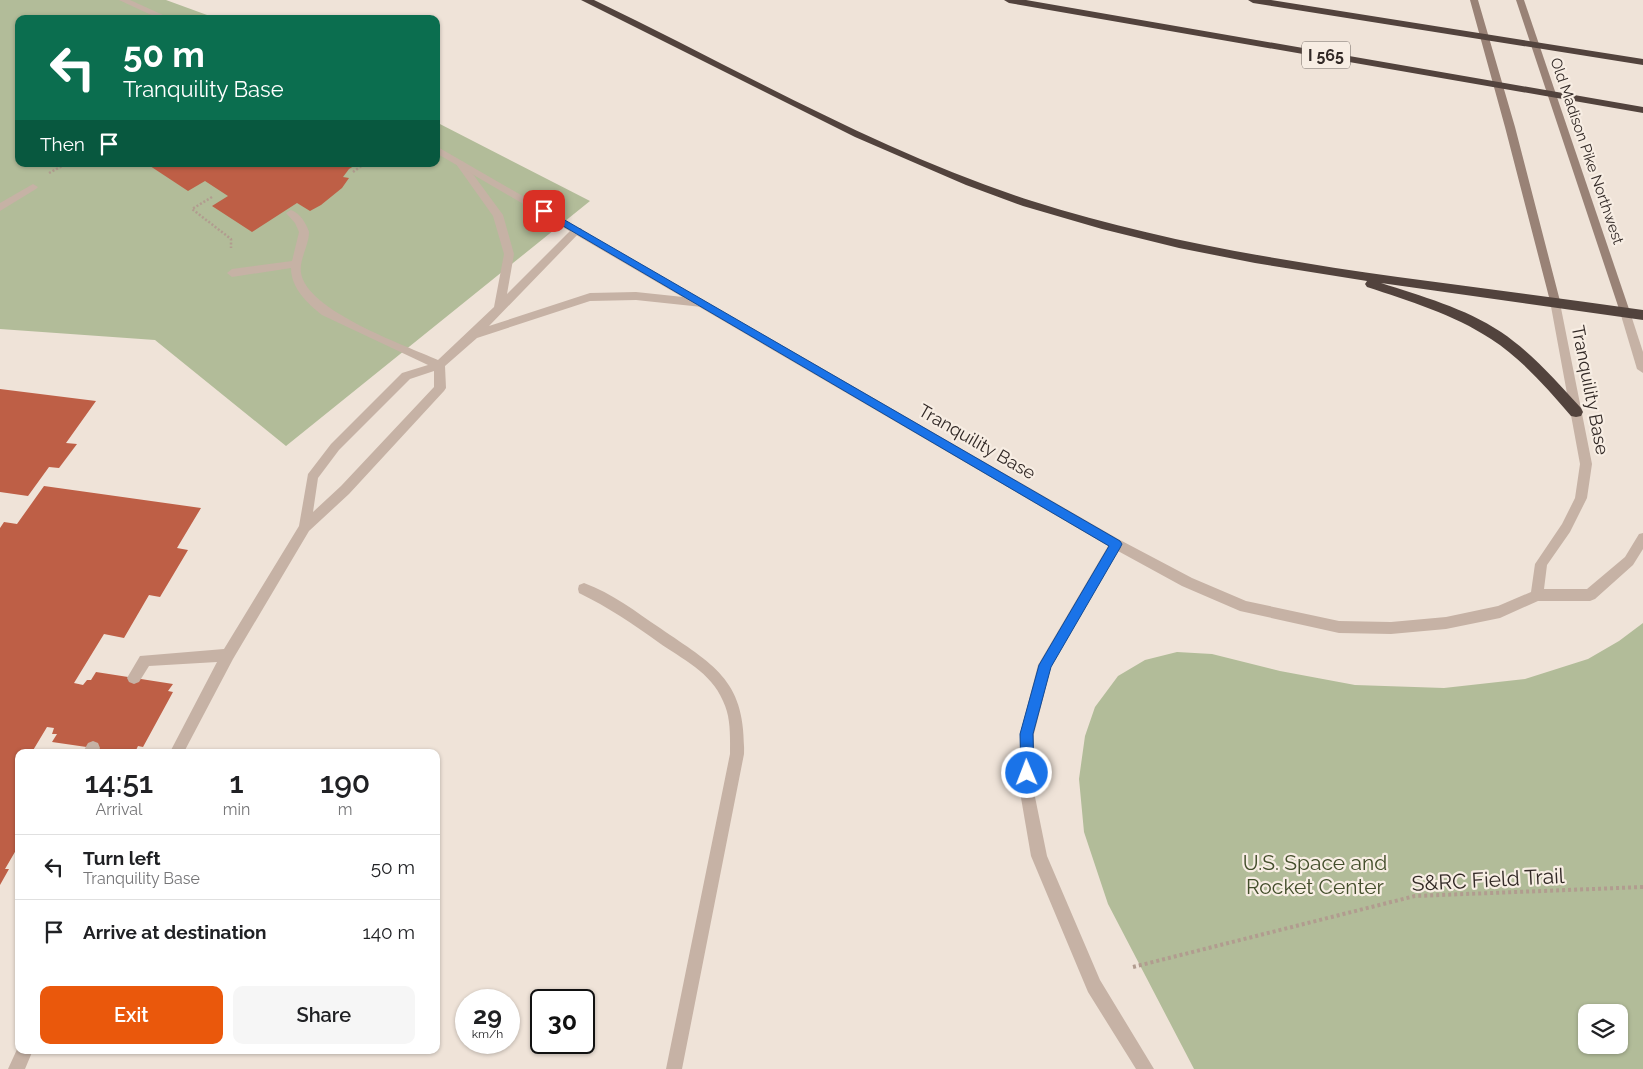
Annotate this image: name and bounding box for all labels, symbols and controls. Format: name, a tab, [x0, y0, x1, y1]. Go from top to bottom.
text: 50 m	[123, 34, 205, 75]
icon: left	[40, 35, 105, 100]
road number: I 565	[1302, 42, 1350, 68]
street label: Old Madison Pike Northwest	[1547, 55, 1627, 247]
text: Tranquility Base	[123, 76, 284, 102]
icon: arrive	[95, 130, 123, 158]
text: Then	[40, 133, 85, 155]
pin	[523, 190, 565, 232]
icon: arrive	[530, 197, 558, 225]
street label: Tranquility Base	[1568, 323, 1613, 457]
street label: Tranquility Base	[915, 400, 1040, 484]
position arrow	[1000, 746, 1052, 798]
text: 14:51	[85, 765, 153, 800]
text: 1	[230, 765, 244, 800]
text: 190	[320, 765, 370, 800]
text: Arrival	[95, 800, 142, 819]
text: min	[223, 800, 250, 819]
text: m	[338, 800, 353, 819]
text: Turn left	[83, 847, 160, 869]
park label: U.S. Space and Rocket Center	[1243, 850, 1387, 899]
icon: left	[40, 853, 68, 881]
text: 50 m	[371, 856, 415, 878]
street label: S&RC Field Trail	[1411, 863, 1565, 896]
text: Tranquility Base	[83, 869, 200, 888]
icon: arrive	[40, 918, 68, 946]
text: Arrive at destination	[83, 921, 267, 943]
text: 140 m	[363, 921, 415, 943]
button: Exit	[40, 986, 223, 1044]
button: Share	[233, 986, 415, 1044]
speed limit sign: 30	[530, 989, 595, 1054]
text: 29	[473, 1000, 502, 1030]
map controls	[1578, 1004, 1628, 1054]
button: layers	[1578, 1004, 1628, 1054]
text: km/h	[472, 1027, 503, 1041]

